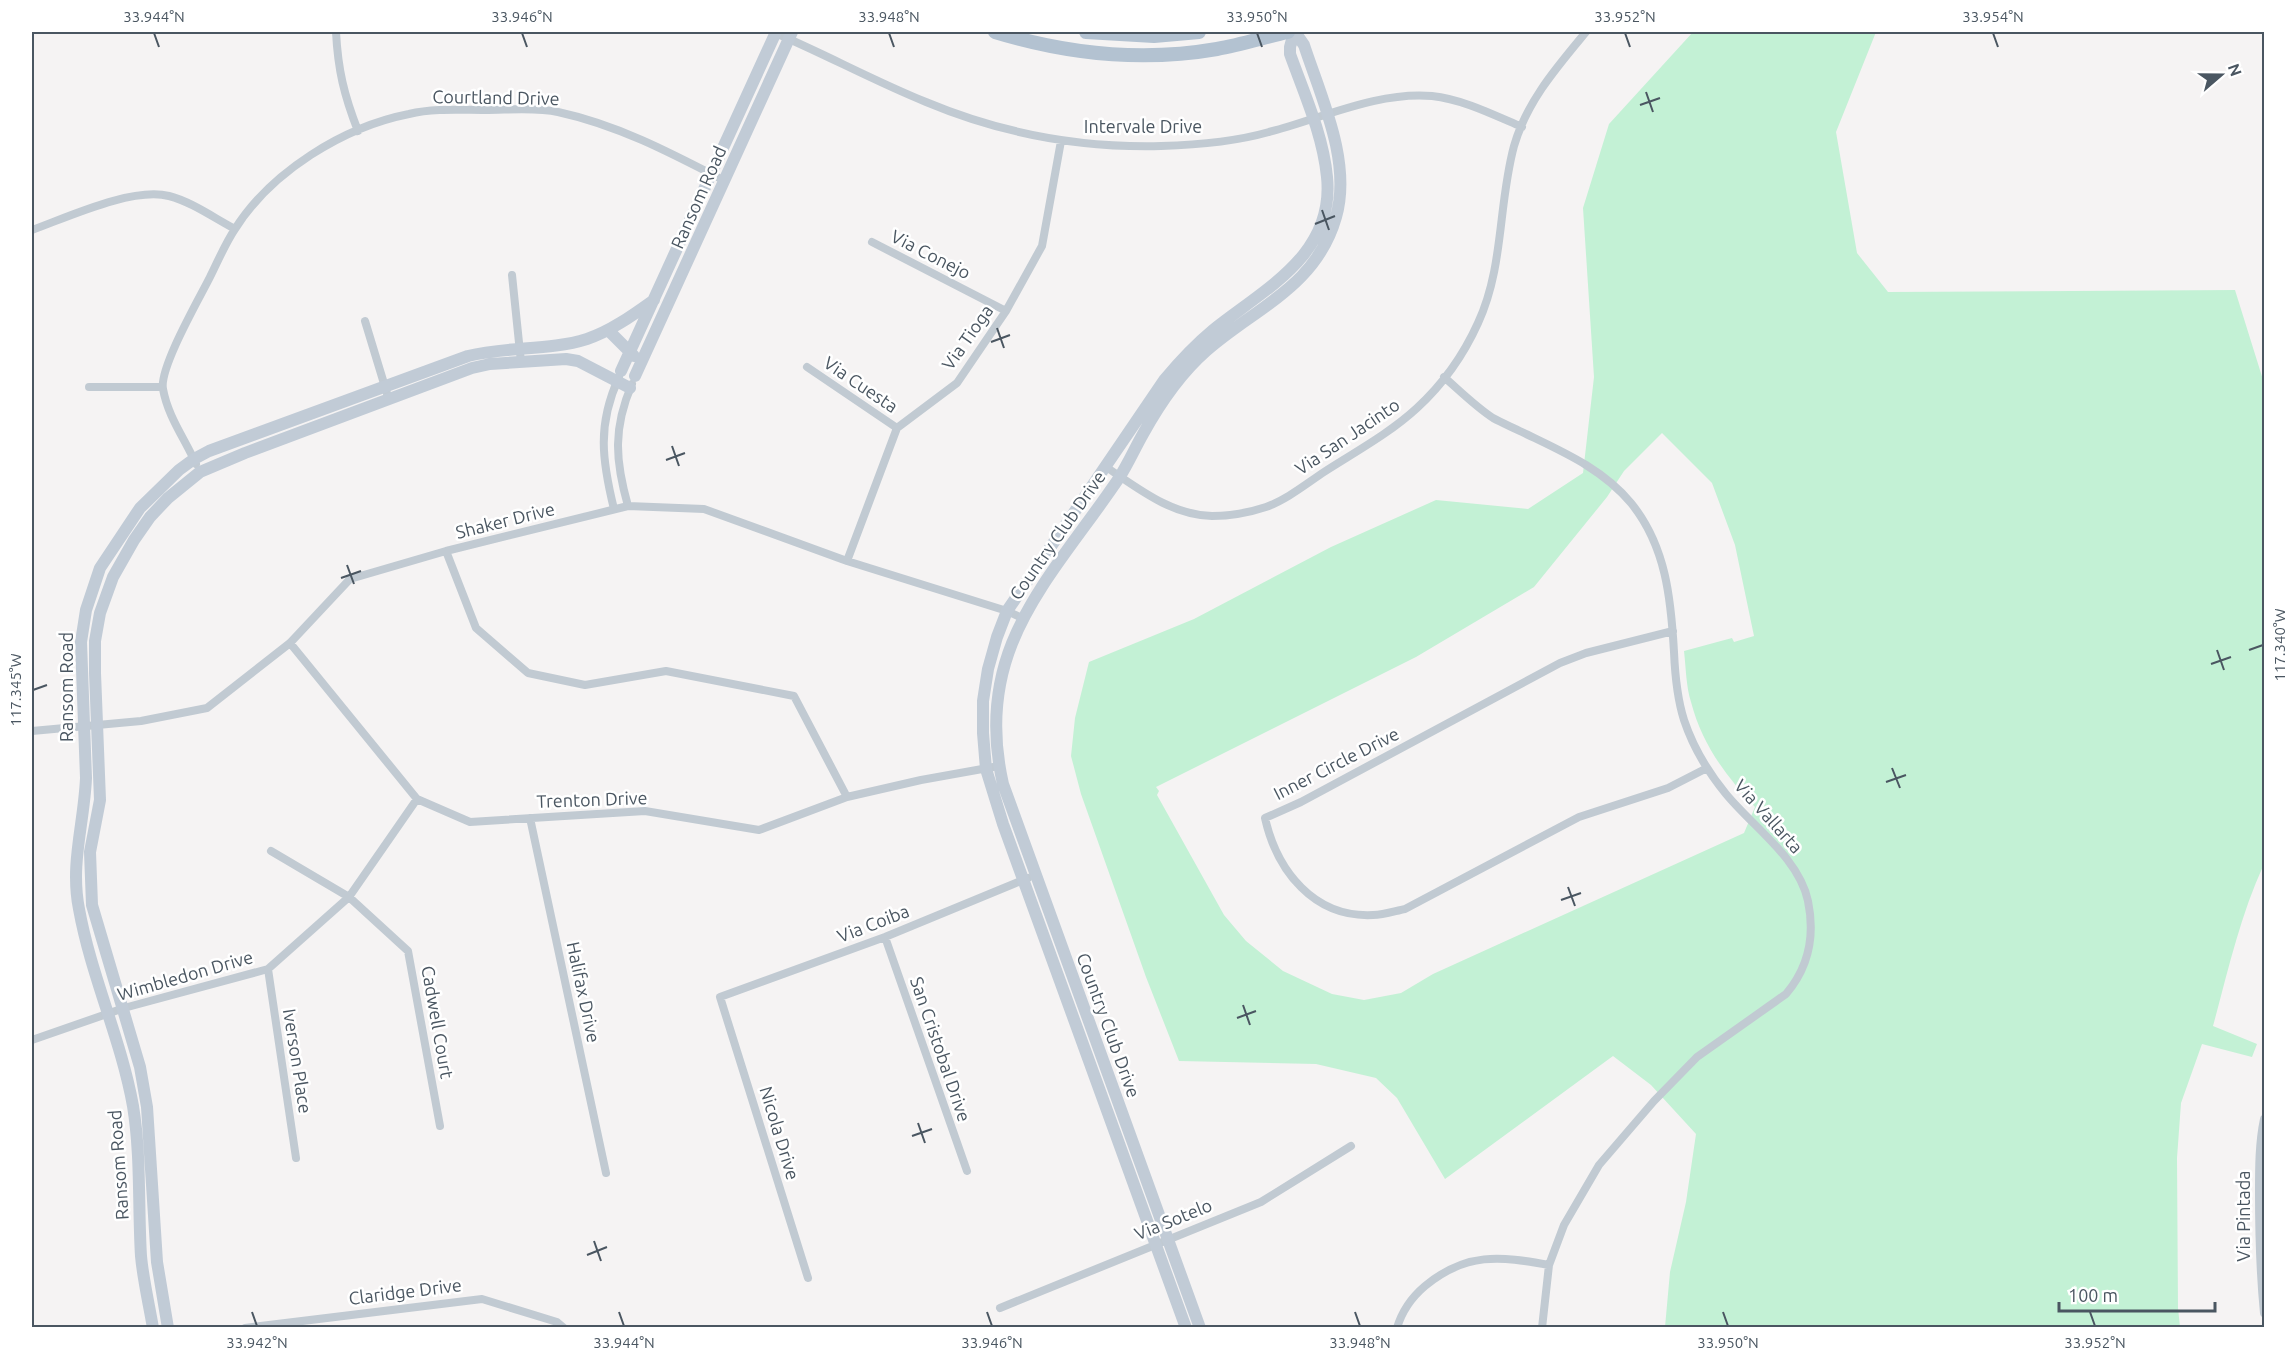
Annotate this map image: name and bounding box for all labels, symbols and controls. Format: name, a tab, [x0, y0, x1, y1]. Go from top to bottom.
text: 33.944°N	[123, 8, 185, 25]
text: 33.946°N	[491, 8, 553, 25]
text: 33.948°N	[858, 8, 920, 25]
text: 33.950°N	[1226, 8, 1288, 25]
text: 33.952°N	[1594, 8, 1656, 25]
text: 33.954°N	[1962, 8, 2024, 25]
north arrow	[2191, 45, 2251, 105]
text: N	[2225, 61, 2246, 79]
street label: Courtland Drive	[432, 86, 560, 108]
street label: Intervale Drive	[1084, 116, 1202, 136]
street label: Ransom Road	[666, 143, 730, 251]
street label: Via Conejo	[888, 225, 974, 283]
street label: Via Tioga	[937, 301, 997, 373]
street label: Via Cuesta	[820, 352, 902, 416]
street label: Via San Jacinto	[1291, 394, 1403, 478]
street label: Country Club Drive	[1005, 467, 1109, 603]
street label: Shaker Drive	[453, 498, 557, 542]
text: 117.340°W	[2271, 608, 2288, 682]
street label: Ransom Road	[56, 632, 76, 742]
text: 117.345°W	[7, 653, 24, 727]
street label: Inner Circle Drive	[1270, 723, 1402, 803]
street label: Via Vallarta	[1731, 775, 1807, 857]
street label: Trenton Drive	[536, 787, 648, 811]
street label: Via Coiba	[834, 900, 912, 946]
street label: Halifax Drive	[564, 940, 604, 1044]
street label: Wimbledon Drive	[115, 946, 255, 1004]
street label: Country Club Drive	[1074, 950, 1144, 1100]
street label: Cadwell Court	[418, 964, 458, 1080]
street label: San Cristobal Drive	[907, 974, 975, 1124]
street label: Iverson Place	[280, 1007, 316, 1115]
street label: Nicola Drive	[756, 1084, 804, 1182]
street label: Ransom Road	[104, 1109, 132, 1221]
street label: Via Pintada	[2233, 1170, 2253, 1262]
street label: Via Sotelo	[1131, 1194, 1215, 1244]
street label: Claridge Drive	[347, 1274, 463, 1308]
scale bar	[2059, 1275, 2215, 1313]
text: 100 m	[2068, 1285, 2118, 1305]
text: 33.942°N	[226, 1334, 288, 1351]
text: 33.944°N	[593, 1334, 655, 1351]
text: 33.946°N	[961, 1334, 1023, 1351]
text: 33.948°N	[1329, 1334, 1391, 1351]
text: 33.950°N	[1697, 1334, 1759, 1351]
text: 33.952°N	[2064, 1334, 2126, 1351]

